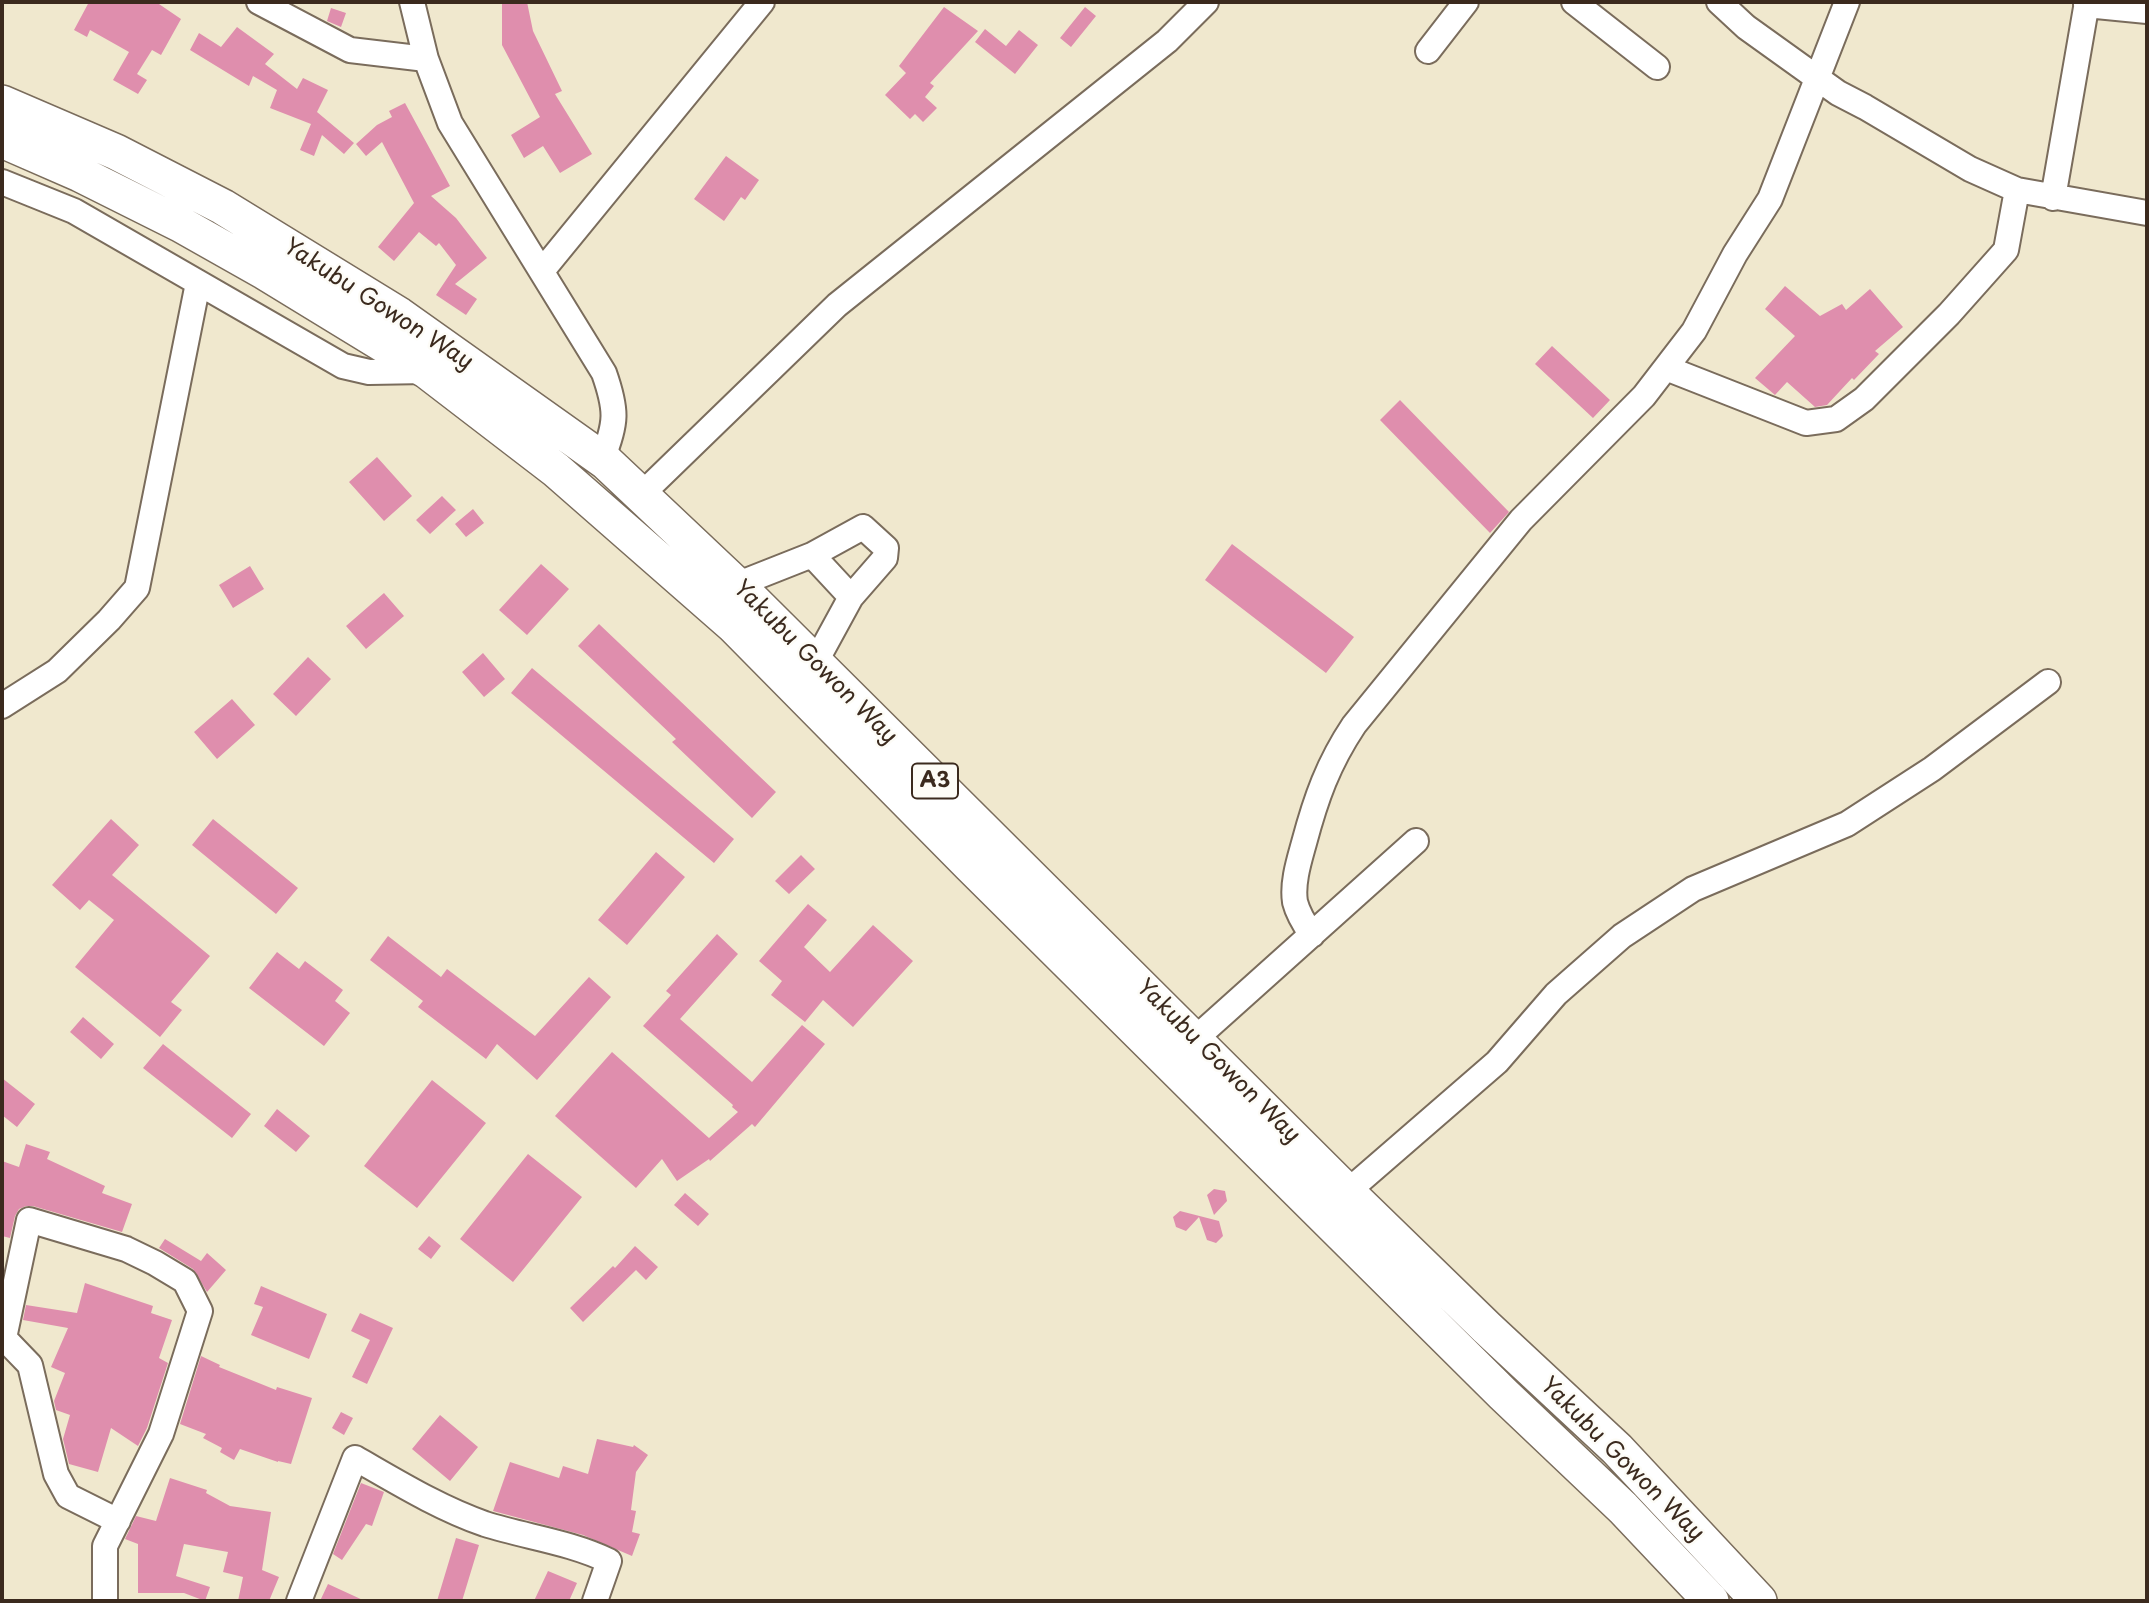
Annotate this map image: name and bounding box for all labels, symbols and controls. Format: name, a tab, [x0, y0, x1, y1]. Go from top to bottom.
street label: Yakubu Gowon Way	[278, 233, 478, 377]
street label: Yakubu Gowon Way	[727, 575, 903, 751]
road number: A3	[912, 764, 958, 798]
street label: Yakubu Gowon Way	[1130, 974, 1306, 1150]
street label: Yakubu Gowon Way	[1534, 1372, 1710, 1548]

